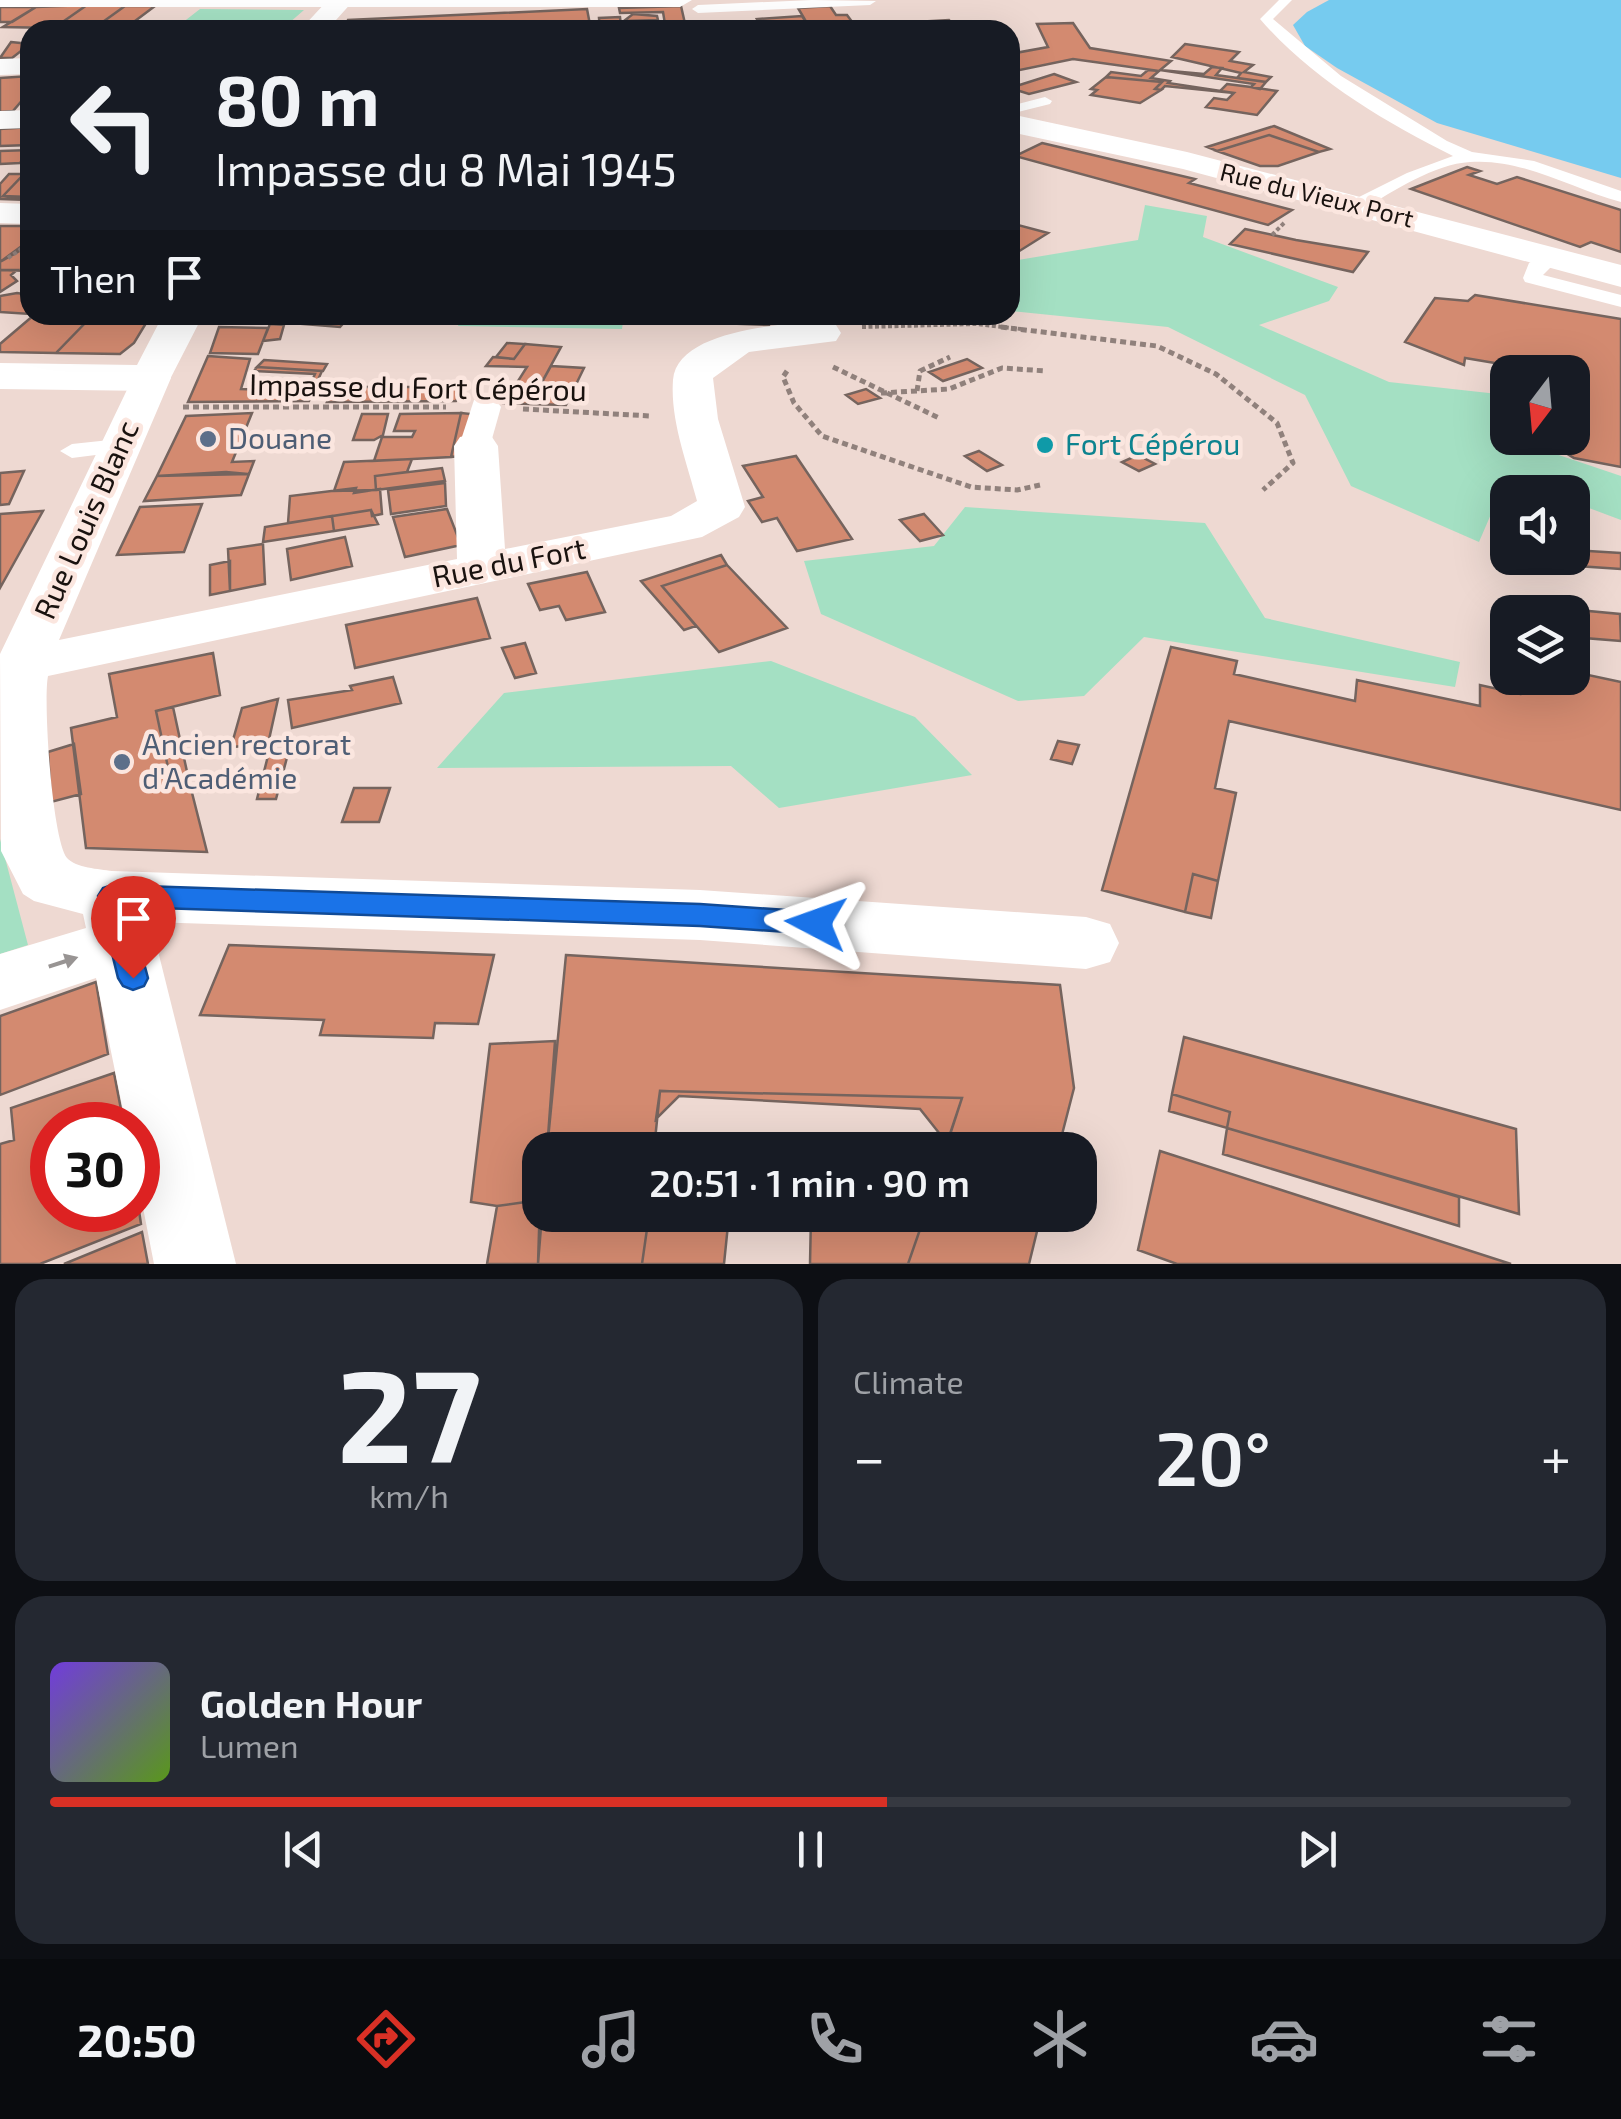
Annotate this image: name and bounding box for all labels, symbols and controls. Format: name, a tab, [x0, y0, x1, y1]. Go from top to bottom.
text: 80 m	[215, 56, 380, 140]
icon: left	[50, 60, 180, 190]
text: Impasse du 8 Mai 1945	[215, 141, 677, 195]
street label: Rue du Vieux Port	[1217, 155, 1417, 233]
icon: arrive	[157, 250, 212, 305]
text: Then	[50, 255, 137, 301]
north arrow	[1490, 355, 1590, 455]
map controls	[1490, 355, 1590, 695]
street label: Impasse du Fort Cépérou	[249, 365, 587, 407]
street label: Rue Louis Blanc	[25, 414, 145, 624]
place label: Douane	[228, 419, 332, 455]
place label: Fort Cépérou	[1065, 425, 1240, 461]
marker: Douane	[197, 428, 219, 450]
marker: Fort Cépérou	[1034, 434, 1056, 456]
button: sound	[1490, 475, 1590, 575]
street label: Rue du Fort	[429, 529, 588, 594]
button: layers	[1490, 595, 1590, 695]
place label: Ancien rectorat d'Académie	[142, 725, 351, 795]
marker: Ancien rectorat d'Académie	[111, 751, 133, 773]
position arrow	[764, 871, 868, 975]
pin	[91, 876, 176, 979]
icon: arrive	[106, 891, 161, 946]
one-way arrow	[48, 954, 79, 969]
speed limit sign: 30	[30, 1102, 160, 1232]
text: 20:51 · 1 min · 90 m	[649, 1159, 970, 1205]
text: 27	[337, 1333, 481, 1489]
text: Climate	[853, 1362, 964, 1400]
text: 20°	[1155, 1411, 1271, 1501]
text: −	[853, 1423, 885, 1489]
text: +	[1541, 1423, 1571, 1489]
text: km/h	[369, 1476, 449, 1514]
text: Golden Hour	[200, 1680, 422, 1726]
text: Lumen	[200, 1726, 299, 1764]
icon: previous	[276, 1822, 331, 1877]
icon: pause	[783, 1822, 838, 1877]
icon: next	[1290, 1822, 1345, 1877]
icon: directions	[351, 2004, 421, 2074]
icon: music	[576, 2004, 646, 2074]
icon: phone	[800, 2004, 870, 2074]
icon: climate	[1025, 2004, 1095, 2074]
icon: car	[1249, 2004, 1319, 2074]
icon: filters	[1474, 2004, 1544, 2074]
text: 20:50	[77, 2012, 197, 2066]

